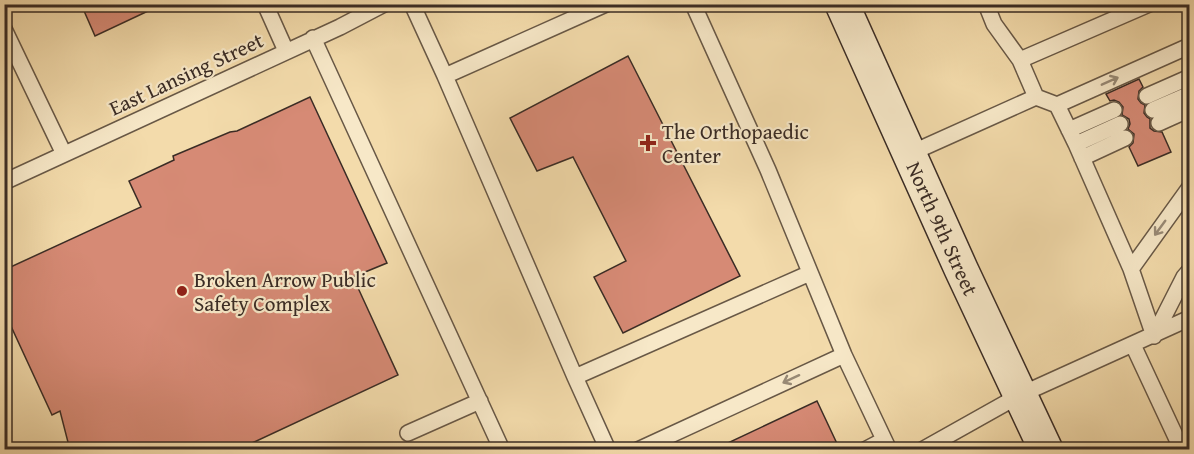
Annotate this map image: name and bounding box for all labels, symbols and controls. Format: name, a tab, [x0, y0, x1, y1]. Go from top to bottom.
street label: East Lansing Street	[104, 24, 269, 123]
one-way arrow	[1101, 75, 1119, 86]
place label: The Orthopaedic Center	[662, 116, 809, 171]
marker: The Orthopaedic Center	[639, 134, 657, 152]
street label: North 9th Street	[899, 156, 987, 301]
one-way arrow	[1154, 220, 1166, 236]
place label: Broken Arrow Public Safety Complex	[194, 264, 376, 319]
marker: Broken Arrow Public Safety Complex	[175, 284, 189, 298]
one-way arrow	[782, 374, 800, 386]

